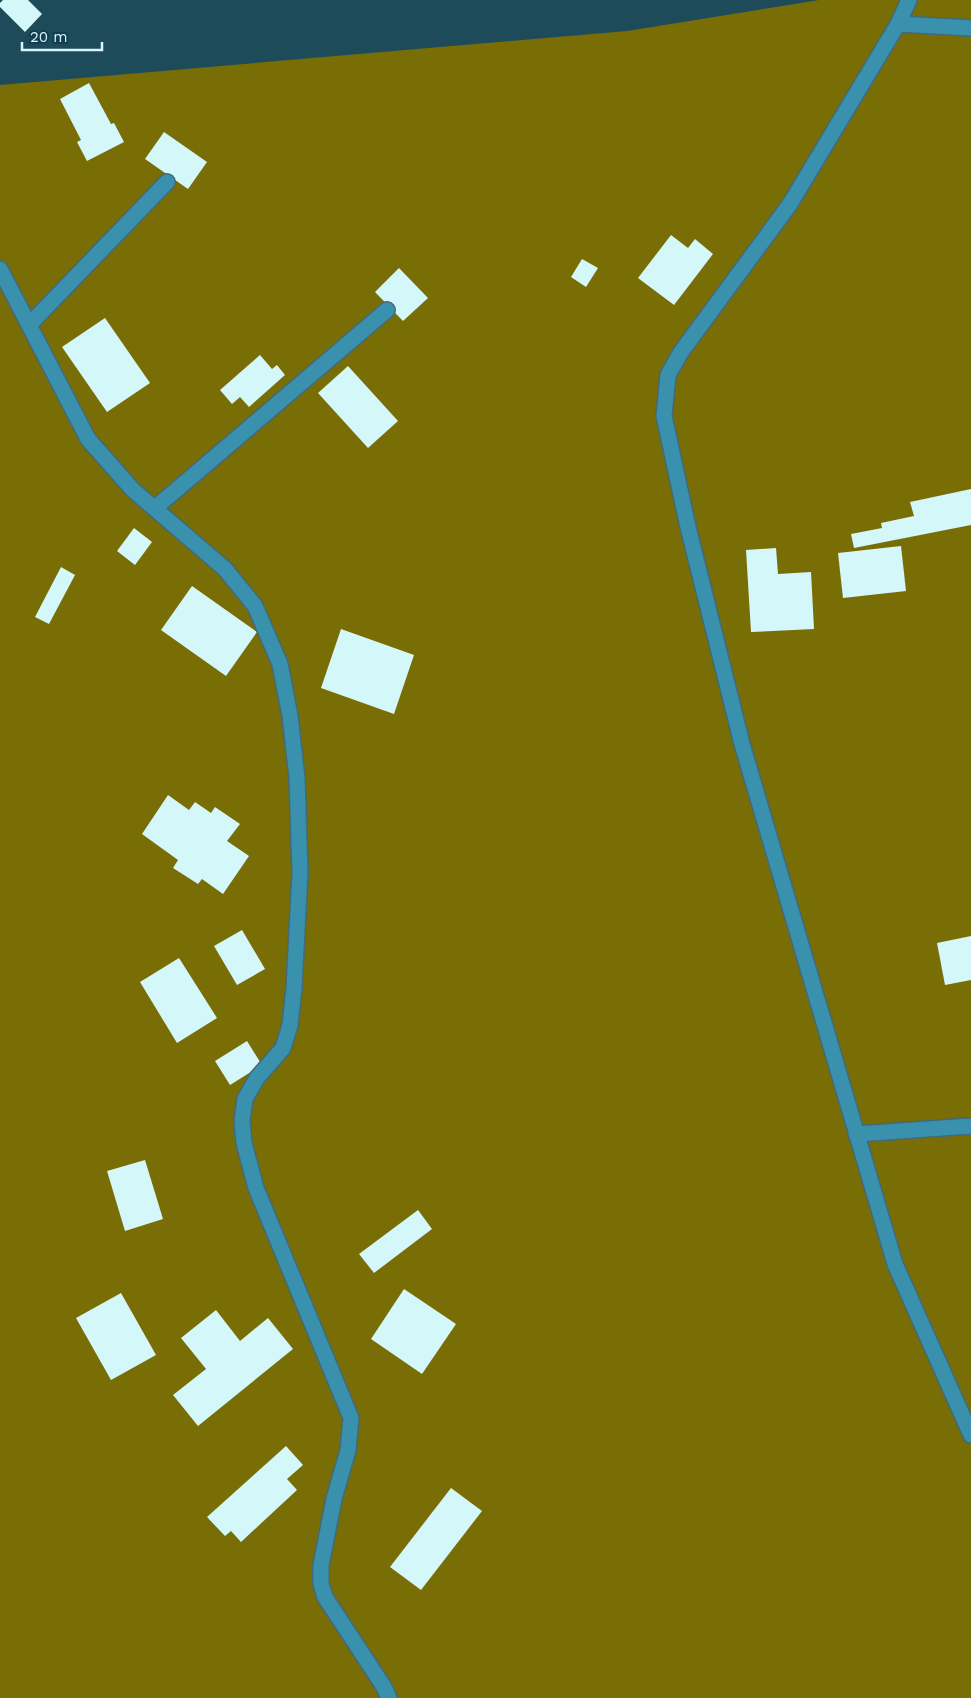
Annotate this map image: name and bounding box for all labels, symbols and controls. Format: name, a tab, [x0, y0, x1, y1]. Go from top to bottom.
scale bar	[22, 20, 102, 52]
text: 20 m	[30, 28, 68, 46]

